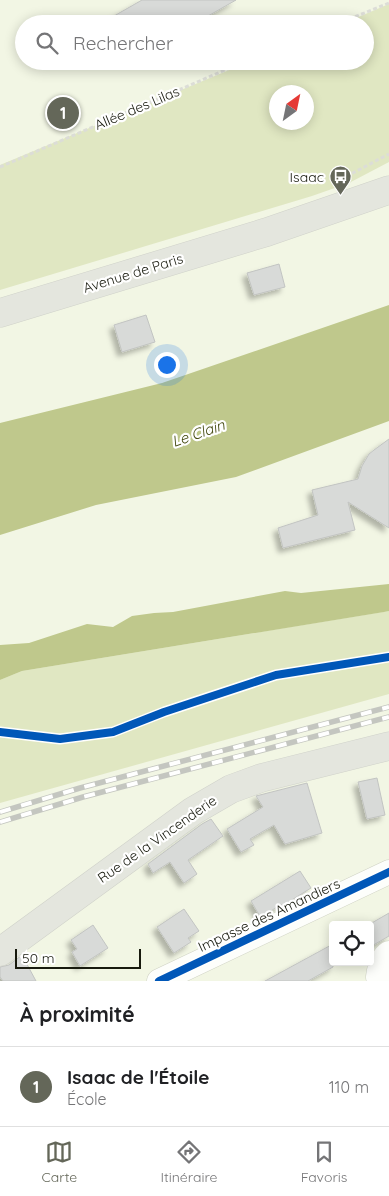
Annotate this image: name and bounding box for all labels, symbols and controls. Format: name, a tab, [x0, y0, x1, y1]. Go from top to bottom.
search box	[15, 15, 374, 70]
icon: search	[33, 29, 61, 57]
text: Rechercher	[73, 31, 173, 55]
street label: Allée des Lilas	[92, 82, 182, 134]
north arrow	[269, 85, 314, 130]
pin: 1	[47, 94, 79, 132]
bus stop icon: Isaac	[328, 165, 352, 196]
place label: Isaac	[289, 168, 324, 186]
street label: Avenue de Paris	[81, 249, 185, 297]
your location	[154, 352, 180, 378]
water label: Le Clain	[169, 415, 227, 451]
street label: Rue de la Vincenderie	[94, 791, 220, 887]
street label: Impasse des Amandiers	[195, 874, 343, 956]
map controls	[329, 921, 374, 966]
button: locate	[329, 921, 374, 966]
scale bar	[15, 946, 141, 969]
text: 50 m	[22, 949, 55, 967]
text: À proximité	[20, 1001, 135, 1027]
text: Isaac de l'Étoile	[67, 1065, 209, 1089]
text: 1	[33, 1077, 39, 1097]
text: 110 m	[329, 1077, 369, 1097]
text: École	[67, 1089, 107, 1109]
tab: Carte	[42, 1138, 77, 1186]
tab: Itinéraire	[160, 1138, 217, 1186]
tab: Favoris	[301, 1138, 347, 1186]

